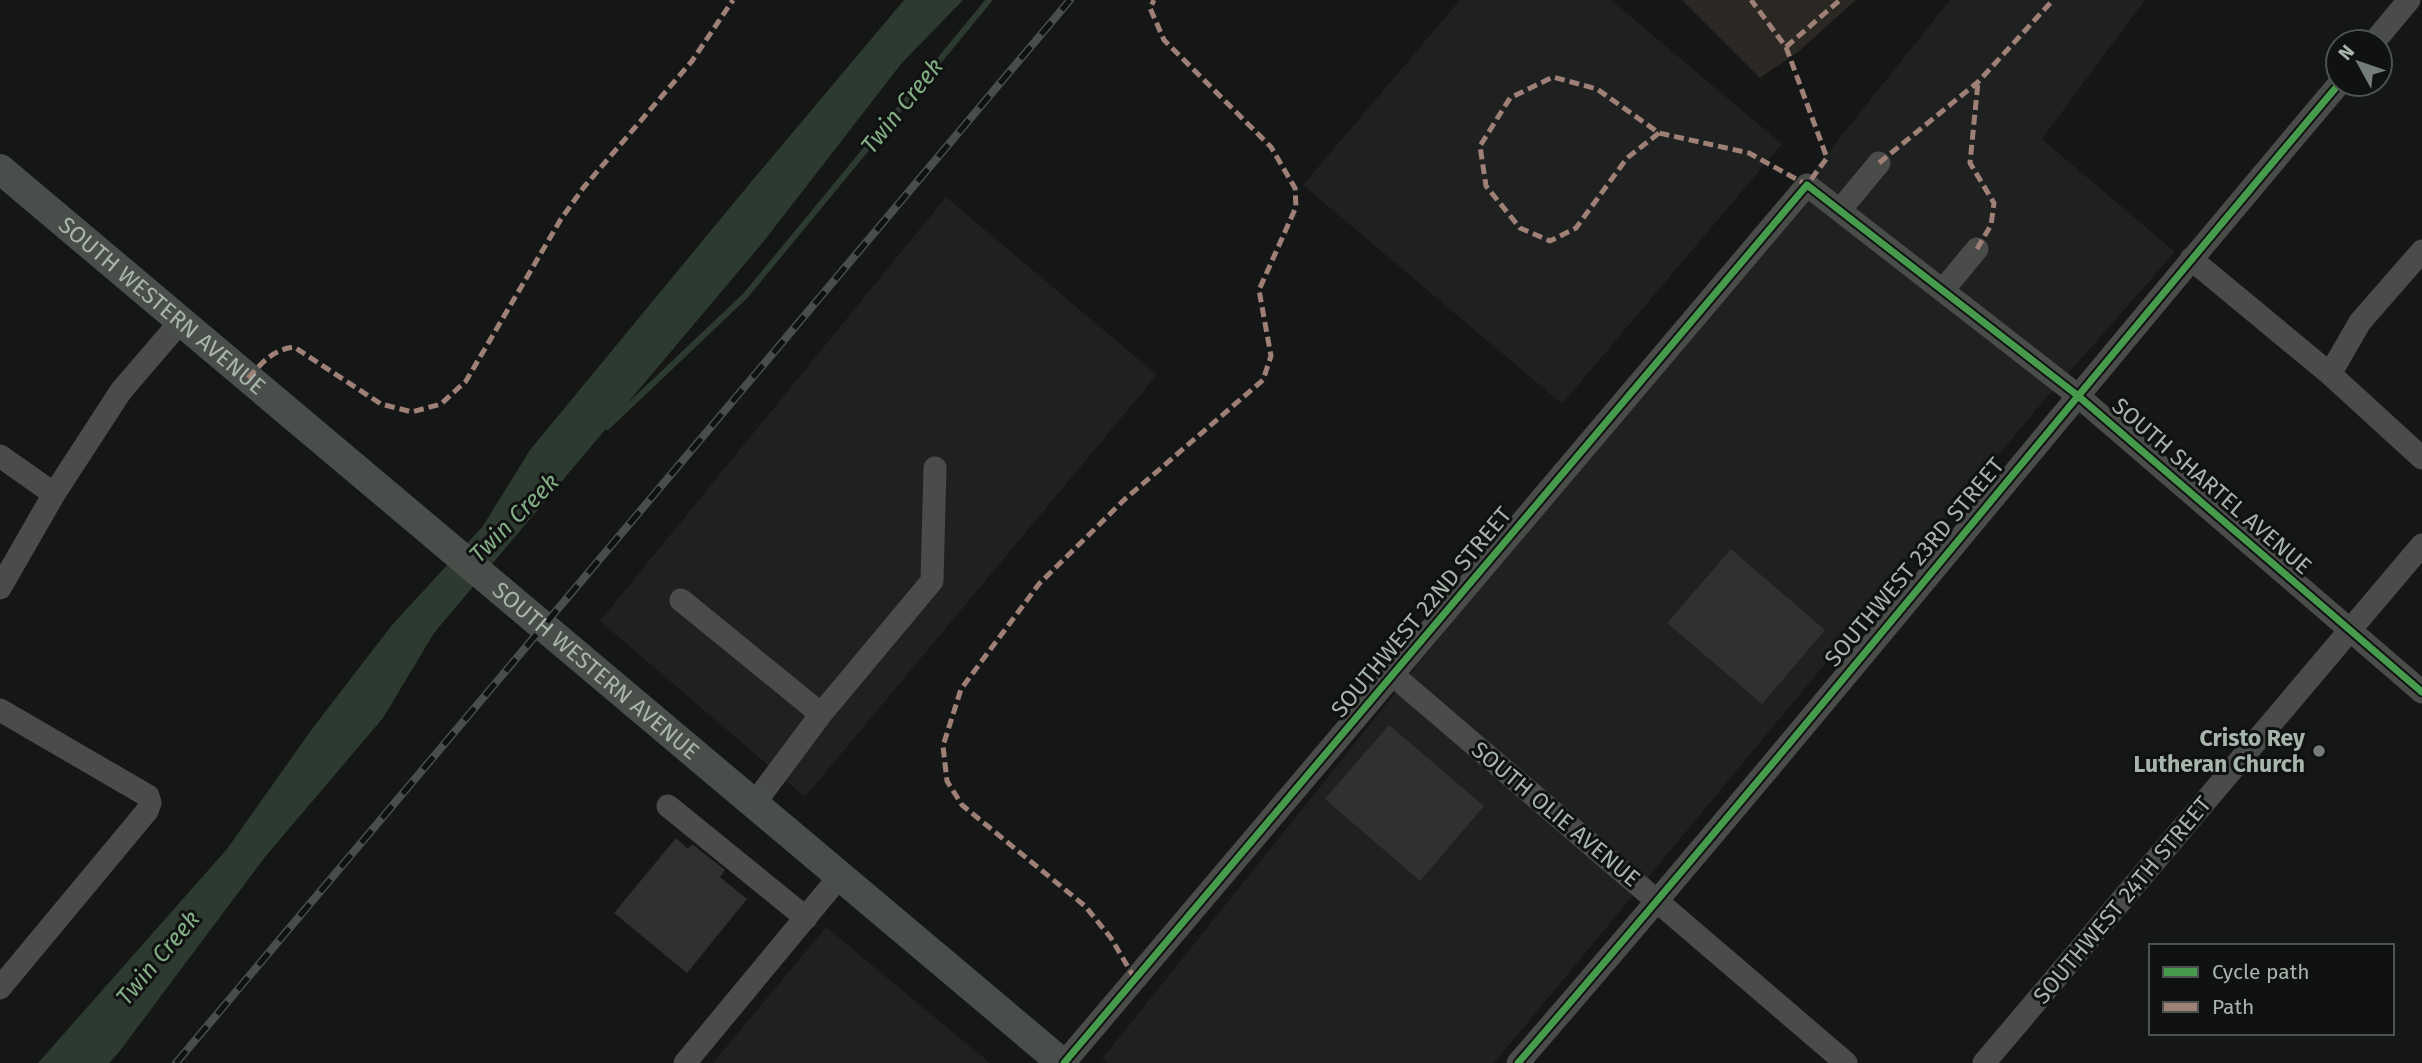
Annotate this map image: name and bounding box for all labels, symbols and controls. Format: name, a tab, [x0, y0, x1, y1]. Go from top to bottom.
north arrow	[2324, 28, 2394, 98]
text: N	[2333, 40, 2359, 65]
water label: Twin Creek	[855, 53, 949, 159]
street label: SOUTH WESTERN AVENUE	[53, 211, 271, 400]
street label: SOUTH SHARTEL AVENUE	[2107, 392, 2317, 580]
street label: SOUTHWEST 23RD STREET	[1818, 452, 2010, 672]
water label: Twin Creek	[464, 468, 564, 568]
street label: SOUTHWEST 22ND STREET	[1325, 501, 1517, 723]
street label: SOUTH WESTERN AVENUE	[487, 576, 705, 766]
place label: Cristo Rey Lutheran Church	[2134, 724, 2306, 778]
street label: SOUTH OLIE AVENUE	[1466, 735, 1646, 893]
marker: Cristo Rey Lutheran Church	[2311, 743, 2327, 759]
street label: SOUTHWEST 24TH STREET	[2027, 791, 2217, 1009]
water label: Twin Creek	[110, 905, 206, 1011]
legend	[2149, 944, 2394, 1035]
text: Cycle path	[2212, 959, 2310, 985]
text: Path	[2212, 994, 2254, 1020]

